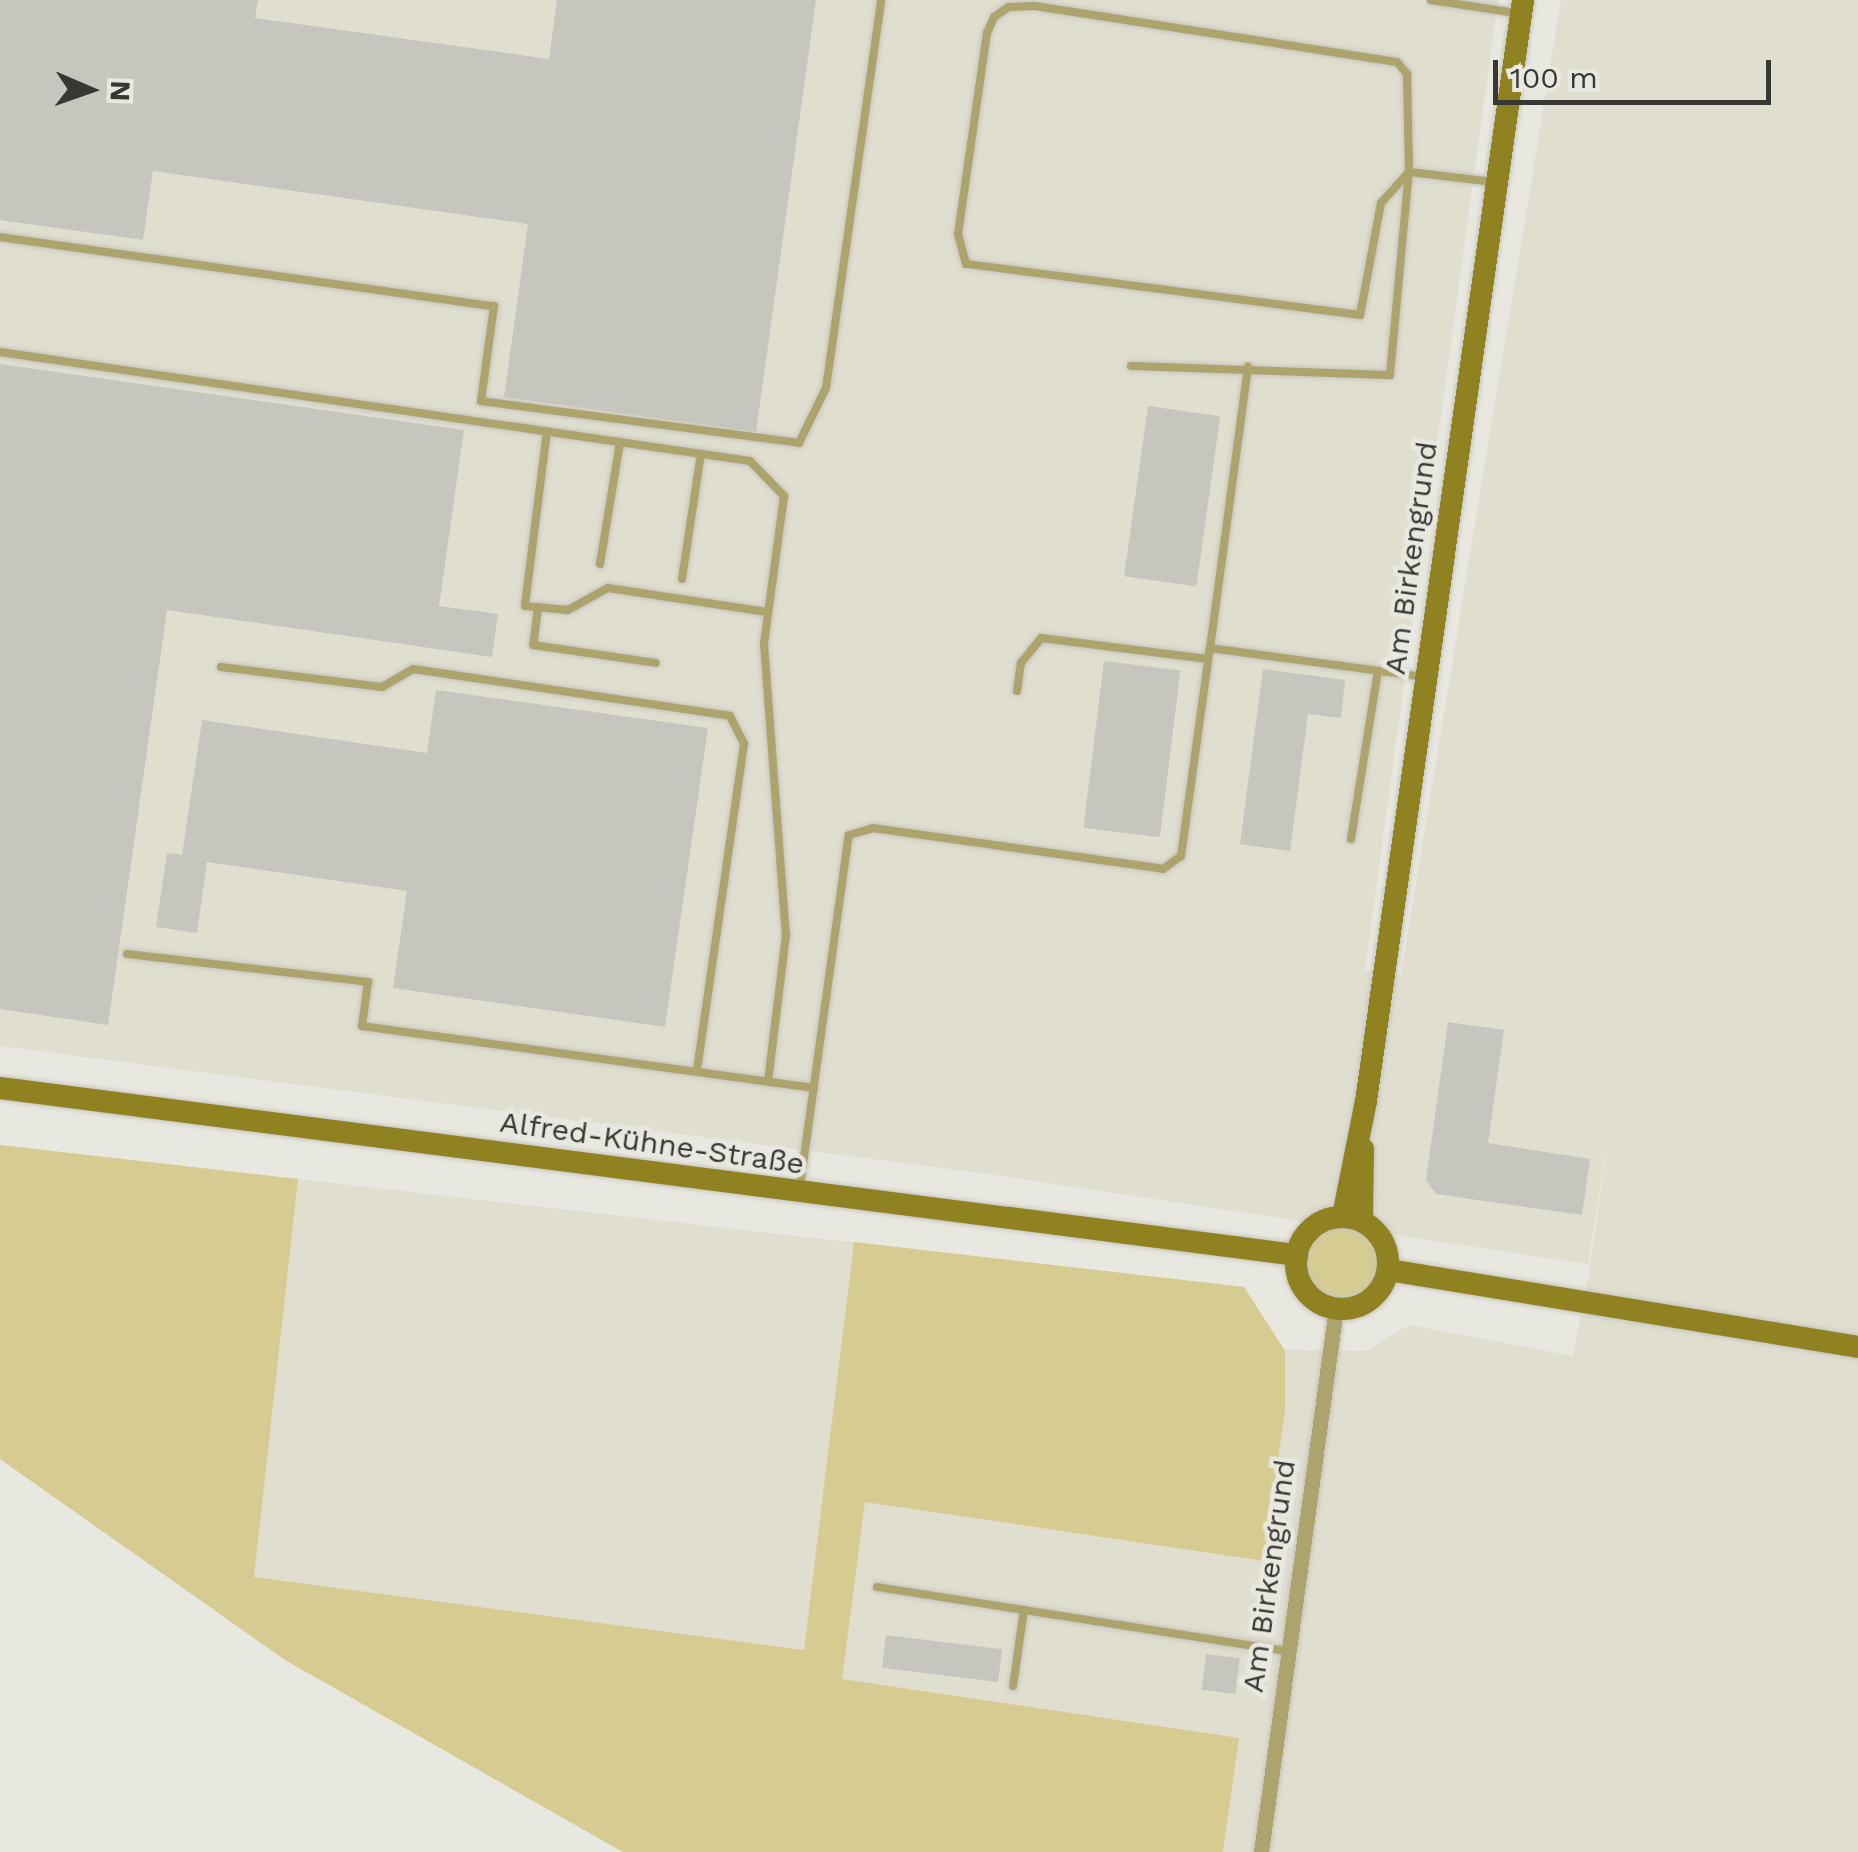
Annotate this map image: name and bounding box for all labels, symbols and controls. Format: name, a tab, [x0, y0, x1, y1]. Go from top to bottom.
north arrow	[40, 40, 140, 140]
scale bar	[1498, 40, 1776, 102]
text: 100 m	[1510, 60, 1598, 95]
text: N	[104, 80, 137, 102]
street label: Am Birkengrund	[1377, 439, 1445, 677]
street label: Alfred-Kühne-Straße	[498, 1104, 806, 1182]
street label: Am Birkengrund	[1235, 1457, 1303, 1695]

